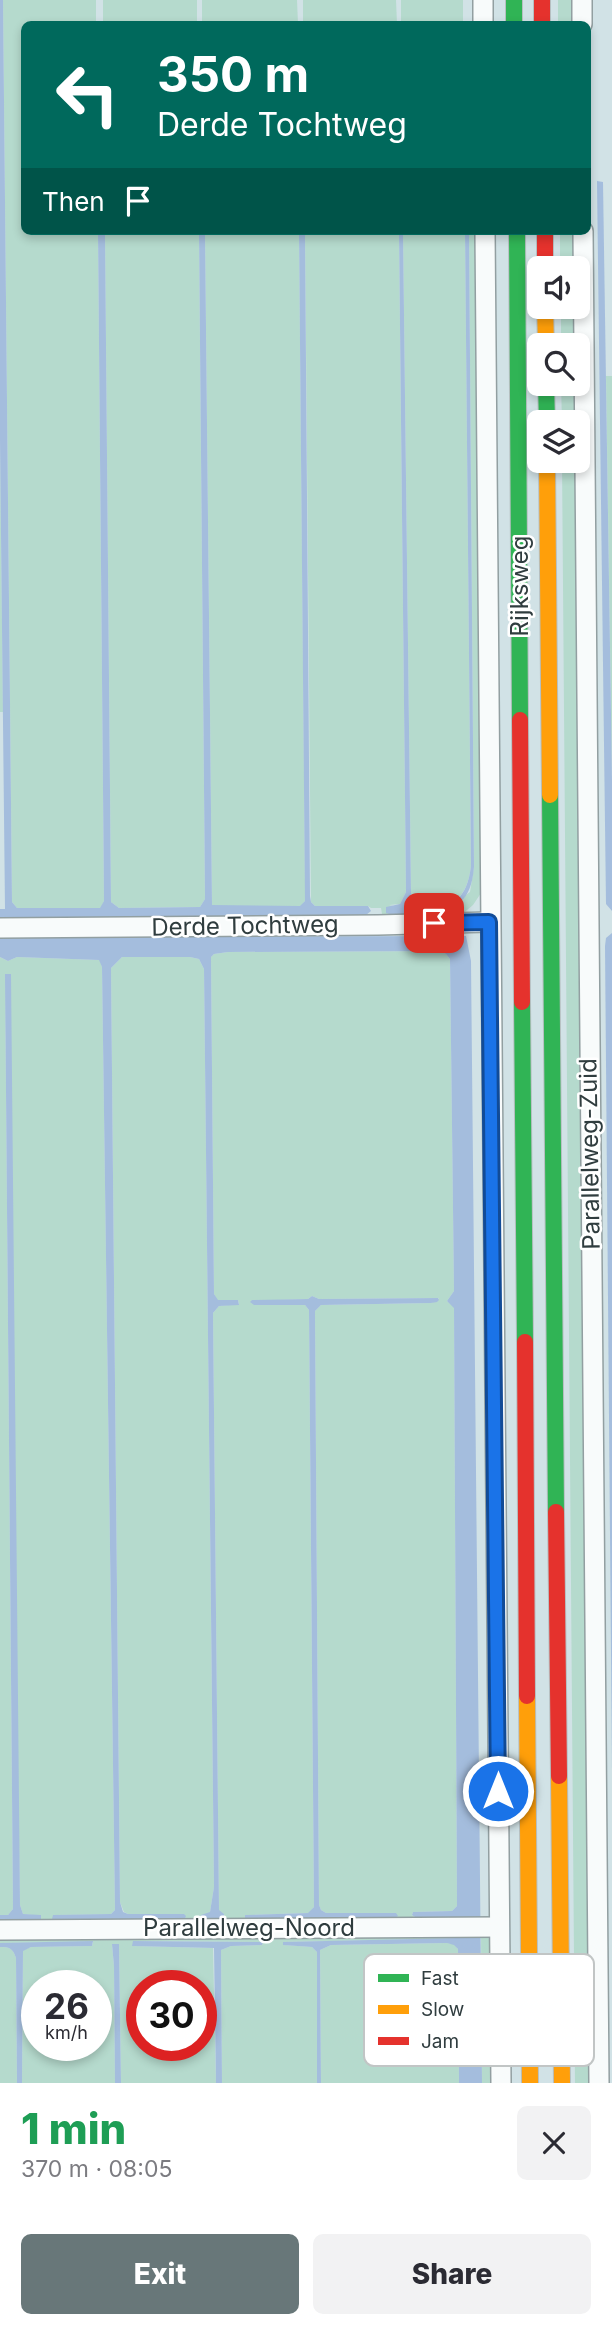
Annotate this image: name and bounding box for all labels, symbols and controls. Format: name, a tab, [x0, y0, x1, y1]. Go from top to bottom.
text: 350 m	[157, 45, 309, 104]
icon: left	[42, 49, 133, 140]
text: Derde Tochtweg	[157, 105, 407, 144]
icon: arrive	[119, 182, 157, 220]
text: Then	[42, 186, 105, 217]
map controls	[527, 256, 590, 473]
button: sound	[527, 256, 590, 319]
button: search	[527, 333, 590, 396]
button: layers	[527, 410, 590, 473]
street label: Rijksweg	[505, 536, 534, 636]
pin	[404, 893, 464, 953]
icon: arrive	[415, 904, 453, 942]
street label: Derde Tochtweg	[151, 909, 339, 942]
street label: Parallelweg-Zuid	[573, 1058, 606, 1250]
position arrow	[461, 1754, 535, 1828]
street label: Parallelweg-Noord	[143, 1913, 355, 1942]
legend	[364, 1954, 594, 2066]
text: Fast	[421, 1967, 459, 1990]
speed limit sign: 30	[126, 1970, 217, 2061]
text: 26	[44, 1985, 89, 2027]
text: Slow	[421, 1998, 464, 2021]
text: km/h	[45, 2022, 88, 2043]
text: Jam	[421, 2030, 459, 2053]
text: 1 min	[21, 2103, 126, 2154]
button: close	[517, 2106, 591, 2180]
text: 370 m · 08:05	[21, 2155, 172, 2183]
button: Exit	[21, 2234, 299, 2314]
button: Share	[313, 2234, 591, 2314]

